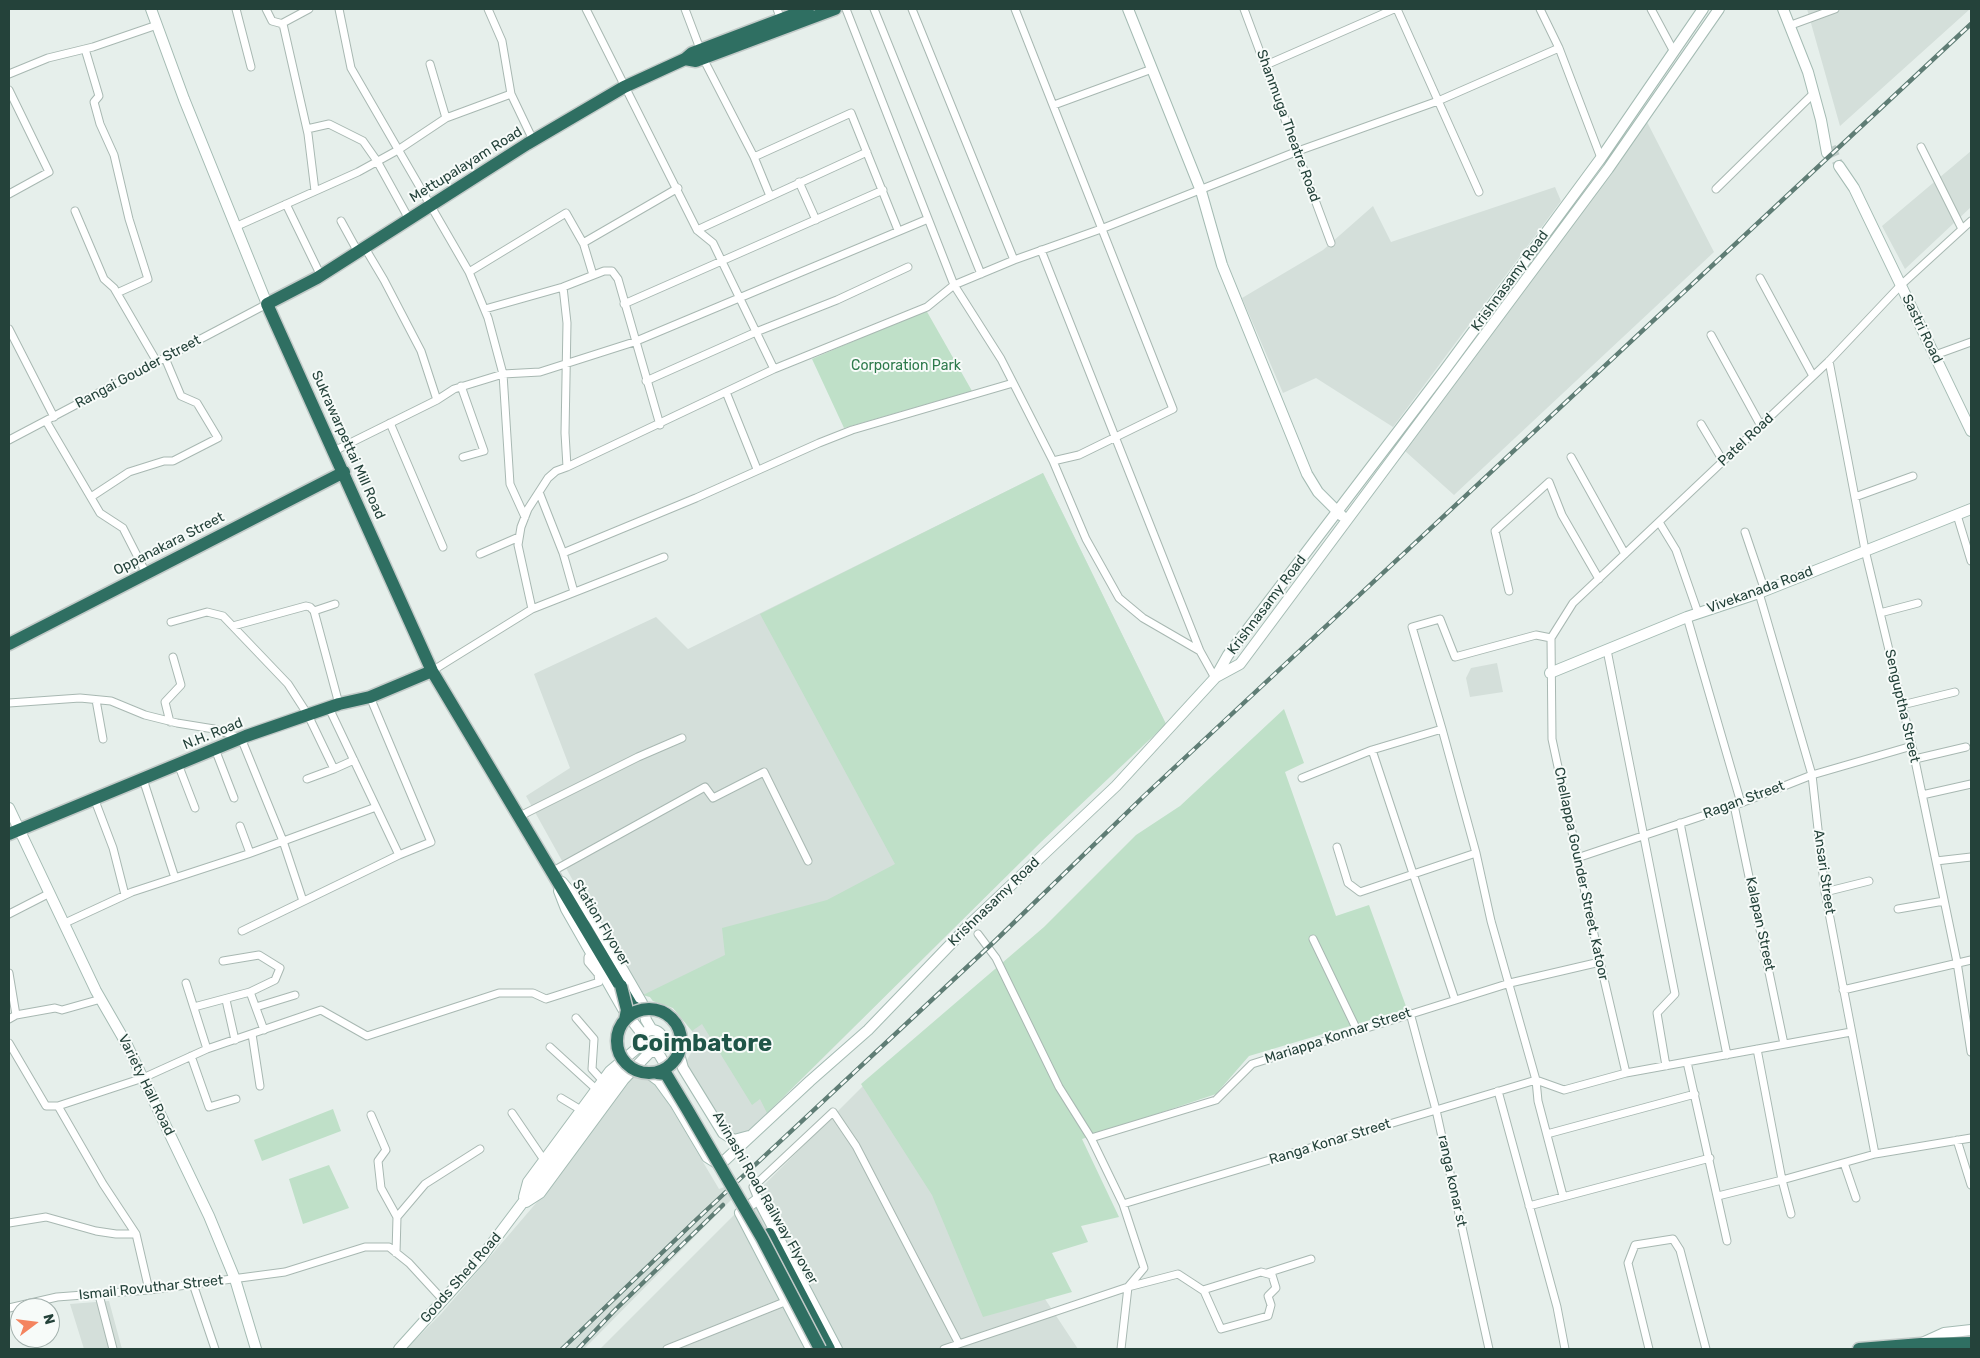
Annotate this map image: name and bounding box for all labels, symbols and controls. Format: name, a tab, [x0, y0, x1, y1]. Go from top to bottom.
street label: Shanmuga Theatre Road	[1253, 48, 1323, 204]
street label: Mettupalayam Road	[407, 124, 525, 206]
street label: Krishnasamy Road	[1468, 227, 1552, 335]
street label: Sastri Road	[1898, 292, 1946, 366]
street label: Rangai Gouder Street	[72, 332, 204, 412]
park label: Corporation Park	[851, 358, 961, 374]
street label: Sukrawarpettai Mill Road	[308, 368, 388, 522]
street label: Patel Road	[1715, 410, 1777, 470]
street label: Oppanakara Street	[111, 509, 227, 579]
street label: Krishnasamy Road	[1224, 552, 1310, 658]
street label: Vivekanada Road	[1705, 563, 1815, 617]
street label: Senguptha Street	[1881, 648, 1923, 764]
street label: N.H. Road	[181, 714, 245, 754]
street label: Chellappa Gounder Street, Katoor	[1550, 766, 1612, 982]
street label: Ragan Street	[1701, 778, 1787, 822]
street label: Ansari Street	[1810, 829, 1838, 915]
street label: Krishnasamy Road	[945, 854, 1043, 950]
street label: Kalapan Street	[1742, 875, 1778, 973]
street label: Station Flyover	[569, 877, 633, 969]
street label: Mariappa Konnar Street	[1263, 1004, 1413, 1068]
district label: Coimbatore	[632, 1030, 772, 1058]
street label: Variety Hall Road	[114, 1032, 178, 1138]
street label: Avinashi Road Railway Flyover	[709, 1109, 821, 1287]
street label: Ranga Konar Street	[1267, 1115, 1393, 1169]
street label: ranga konar st	[1434, 1134, 1470, 1228]
street label: Goods Shed Road	[417, 1229, 505, 1327]
street label: Ismail Rovuthar Street	[78, 1272, 224, 1304]
north arrow	[10, 1298, 60, 1348]
text: N	[39, 1312, 59, 1326]

